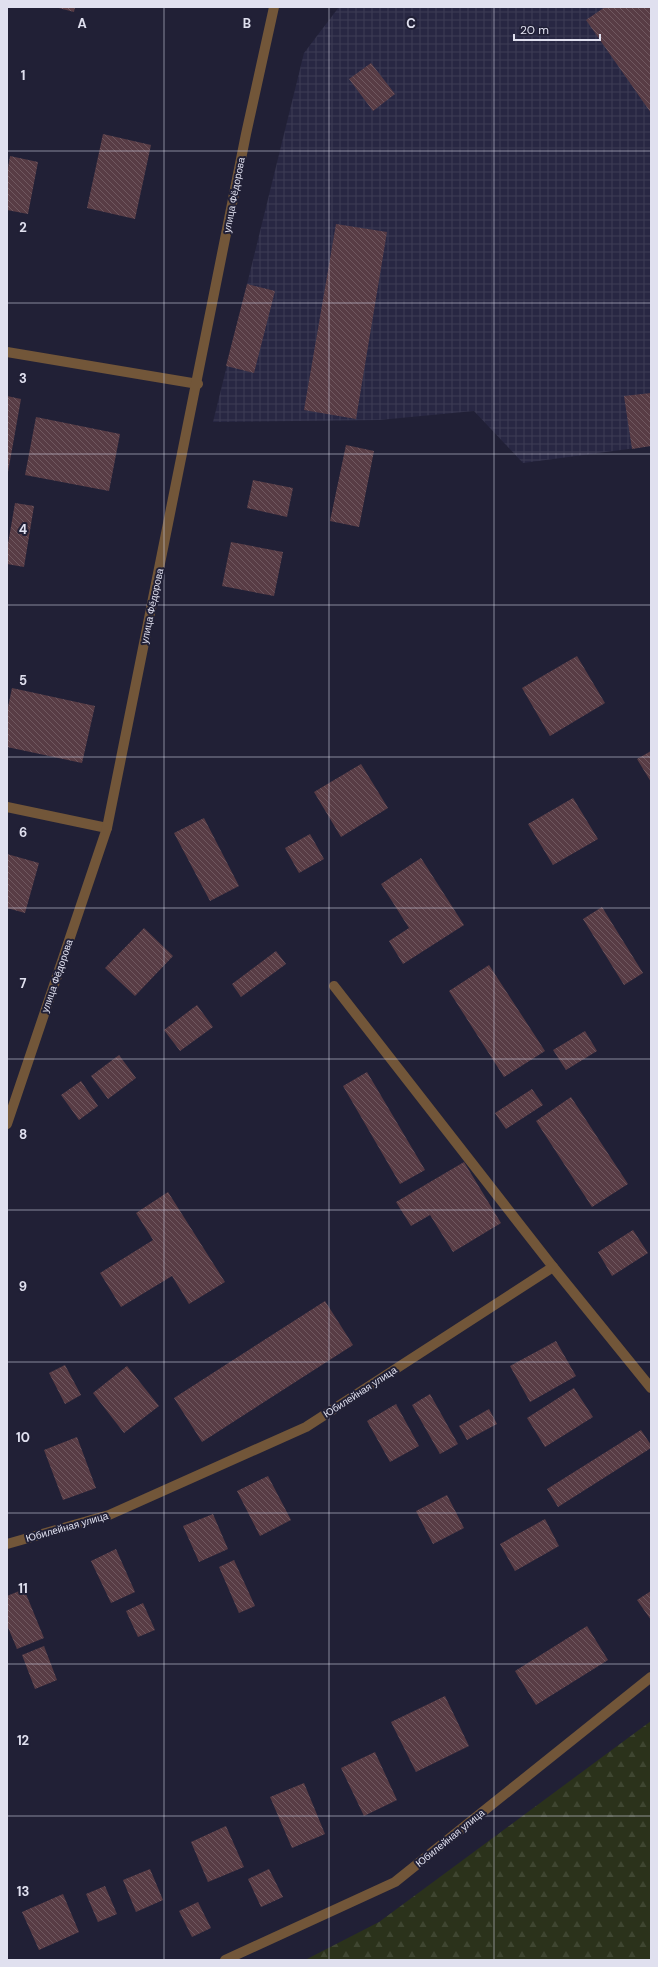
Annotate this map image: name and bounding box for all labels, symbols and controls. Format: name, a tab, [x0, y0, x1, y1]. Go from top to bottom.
text: A	[77, 15, 87, 32]
text: B	[243, 15, 251, 32]
text: C	[406, 15, 416, 32]
scale bar	[514, 16, 600, 42]
text: 20 m	[520, 22, 549, 38]
text: 1	[21, 67, 25, 84]
street label: улица Фёдорова	[220, 156, 248, 234]
text: 2	[19, 219, 27, 236]
text: 3	[19, 370, 27, 387]
text: 4	[19, 521, 27, 538]
street label: улица Фёдорова	[138, 567, 166, 645]
text: 5	[19, 672, 27, 689]
text: 6	[19, 824, 27, 841]
street label: улица Фёдорова	[38, 937, 76, 1014]
text: 7	[20, 975, 27, 992]
text: 8	[19, 1126, 27, 1143]
text: 9	[19, 1278, 27, 1295]
street label: Юбилейная улица	[321, 1363, 400, 1421]
text: 10	[16, 1429, 30, 1446]
street label: Юбилейная улица	[24, 1509, 110, 1545]
text: 11	[18, 1580, 28, 1597]
text: 12	[17, 1732, 29, 1749]
street label: Юбилейная улица	[413, 1806, 487, 1870]
text: 13	[17, 1883, 29, 1900]

